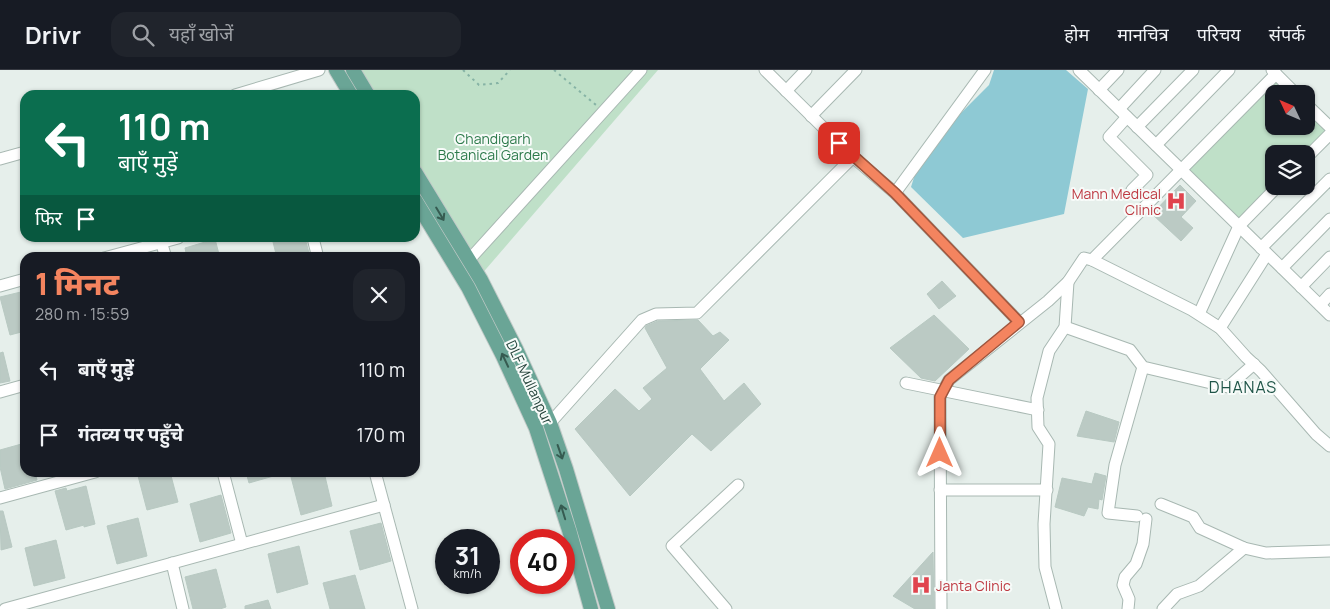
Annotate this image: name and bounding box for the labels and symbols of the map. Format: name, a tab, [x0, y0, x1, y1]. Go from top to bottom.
north arrow	[1265, 85, 1315, 135]
pin	[818, 122, 860, 164]
park label: Chandigarh Botanical Garden	[438, 129, 548, 164]
place label: Mann Medical Clinic	[1072, 184, 1161, 219]
hospital icon: Mann Medical Clinic	[1165, 190, 1187, 212]
one-way arrow	[436, 206, 446, 220]
street label: DLF Mullanpur	[502, 337, 558, 427]
one-way arrow	[500, 353, 509, 368]
district label: DHANAS	[1209, 376, 1277, 398]
position arrow	[913, 426, 965, 478]
one-way arrow	[556, 444, 565, 460]
one-way arrow	[558, 504, 568, 520]
speed limit sign: 40	[510, 529, 575, 594]
hospital icon: Janta Clinic	[910, 574, 932, 596]
place label: Janta Clinic	[936, 576, 1011, 595]

